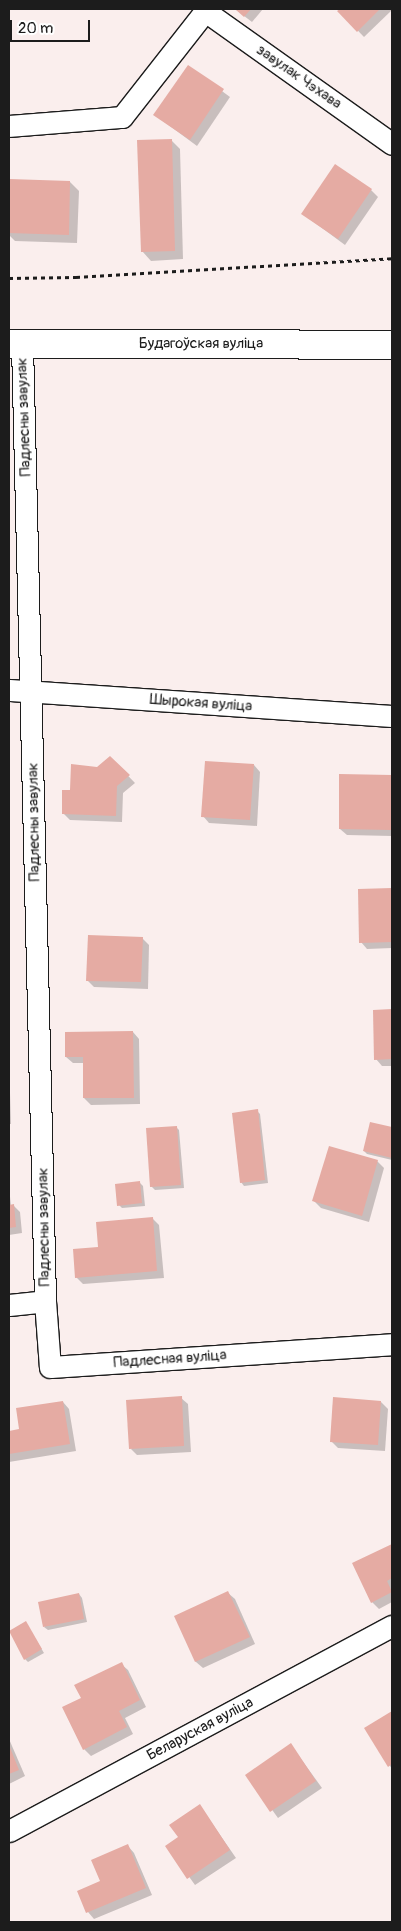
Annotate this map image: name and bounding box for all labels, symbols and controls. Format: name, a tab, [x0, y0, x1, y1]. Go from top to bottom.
scale bar	[12, 10, 92, 42]
text: 20 m	[18, 19, 53, 38]
street label: завулак Чэхава	[253, 41, 345, 113]
street label: Будагоўская вуліца	[139, 335, 263, 353]
street label: Падлесны завулак	[13, 357, 35, 477]
street label: Шырокая вуліца	[149, 690, 253, 716]
street label: Падлесны завулак	[24, 762, 44, 882]
street label: Падлесны завулак	[34, 1167, 54, 1287]
street label: Падлесная вуліца	[113, 1346, 227, 1372]
street label: Беларуская вуліца	[144, 1693, 256, 1765]

